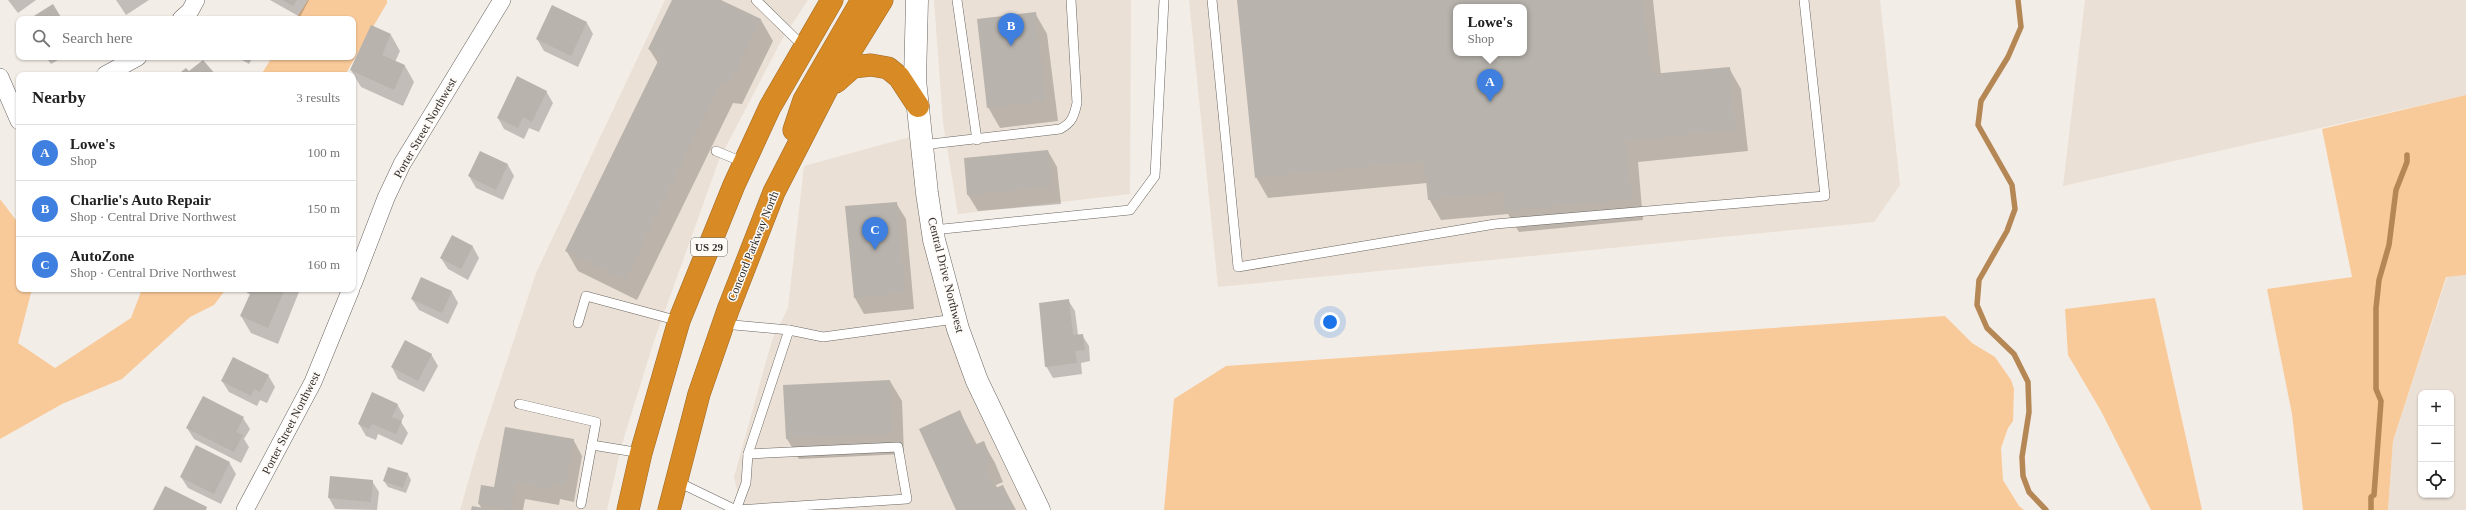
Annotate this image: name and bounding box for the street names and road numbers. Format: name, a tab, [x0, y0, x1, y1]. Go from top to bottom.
street label: Porter Street Northwest	[391, 75, 460, 181]
street label: Concord Parkway North	[725, 189, 781, 303]
street label: Central Drive Northwest	[925, 216, 967, 335]
road number: US 29	[691, 238, 727, 256]
street label: Porter Street Northwest	[259, 369, 323, 477]

